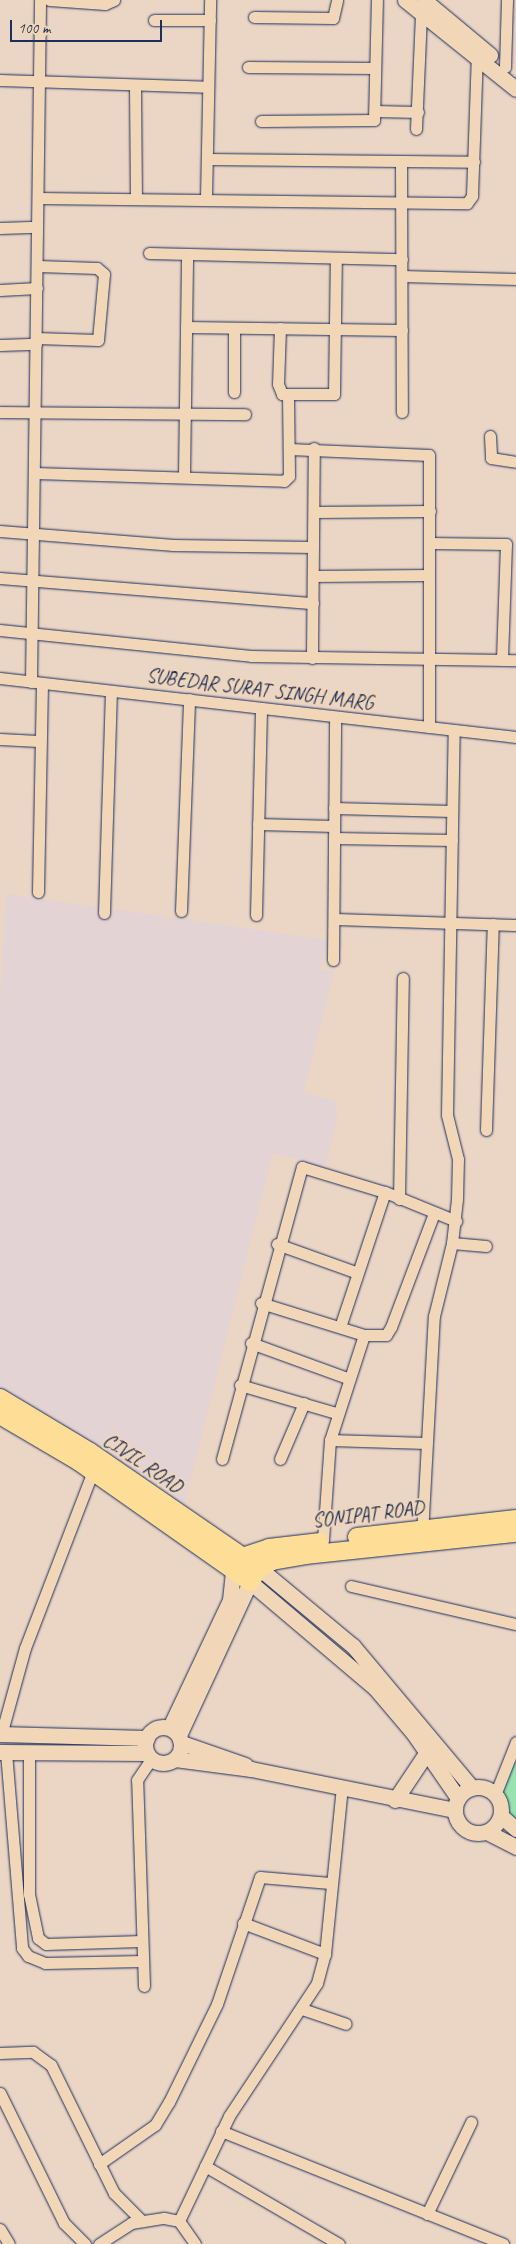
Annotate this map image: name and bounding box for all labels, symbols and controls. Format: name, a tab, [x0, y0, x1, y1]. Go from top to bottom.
scale bar	[12, 10, 165, 42]
text: 100 m	[18, 19, 50, 38]
street label: SUBEDAR SURAT SINGH MARG	[145, 663, 375, 715]
street label: CIVIL ROAD	[99, 1428, 187, 1498]
street label: SONIPAT ROAD	[311, 1495, 425, 1533]

